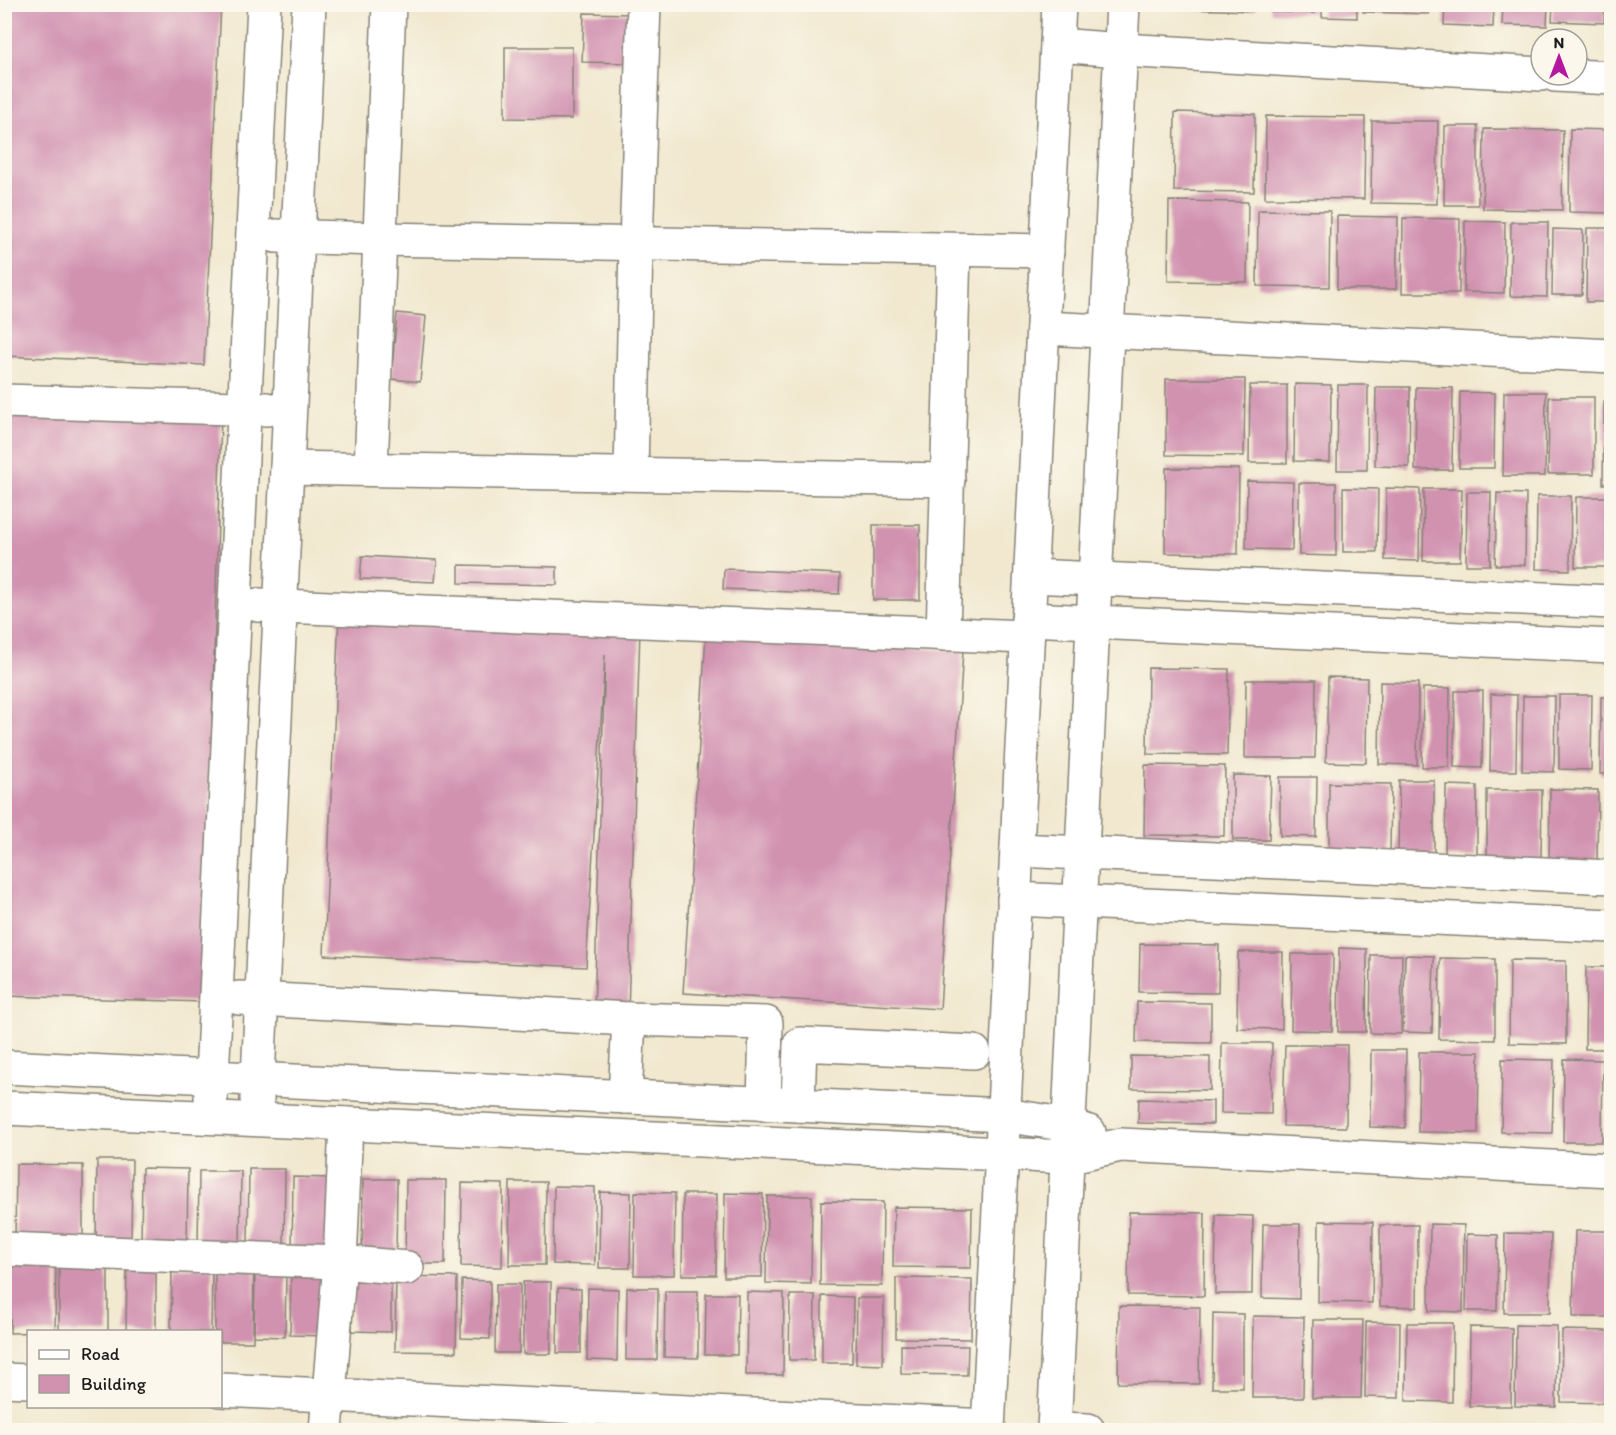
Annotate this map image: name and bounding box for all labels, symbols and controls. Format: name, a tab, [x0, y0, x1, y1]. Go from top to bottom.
north arrow	[1529, 27, 1589, 87]
text: N	[1554, 33, 1564, 52]
legend	[27, 1330, 222, 1408]
text: Road	[81, 1343, 120, 1365]
text: Building	[81, 1373, 147, 1395]

